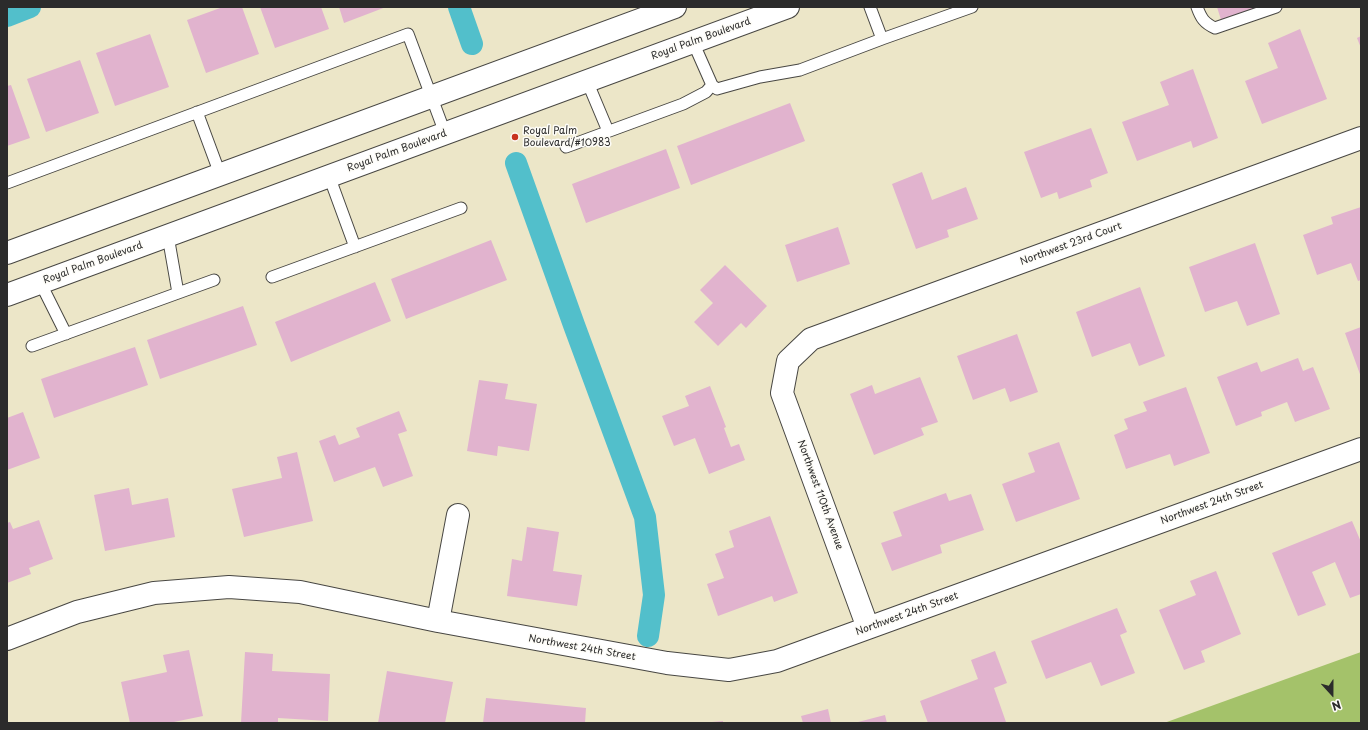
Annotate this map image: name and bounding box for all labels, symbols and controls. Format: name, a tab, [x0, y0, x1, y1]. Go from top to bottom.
street label: Royal Palm Boulevard	[650, 15, 752, 63]
place label: Royal Palm Boulevard/#10983	[523, 125, 611, 148]
street label: Royal Palm Boulevard	[346, 127, 448, 175]
marker: Royal Palm Boulevard/#10983	[510, 132, 520, 142]
street label: Northwest 23rd Court	[1019, 220, 1123, 268]
street label: Royal Palm Boulevard	[42, 239, 144, 287]
street label: Northwest 110th Avenue	[795, 439, 845, 551]
street label: Northwest 24th Street	[1159, 479, 1265, 527]
street label: Northwest 24th Street	[854, 590, 960, 638]
street label: Northwest 24th Street	[527, 633, 637, 663]
north arrow	[1312, 674, 1352, 714]
text: N	[1329, 696, 1344, 715]

